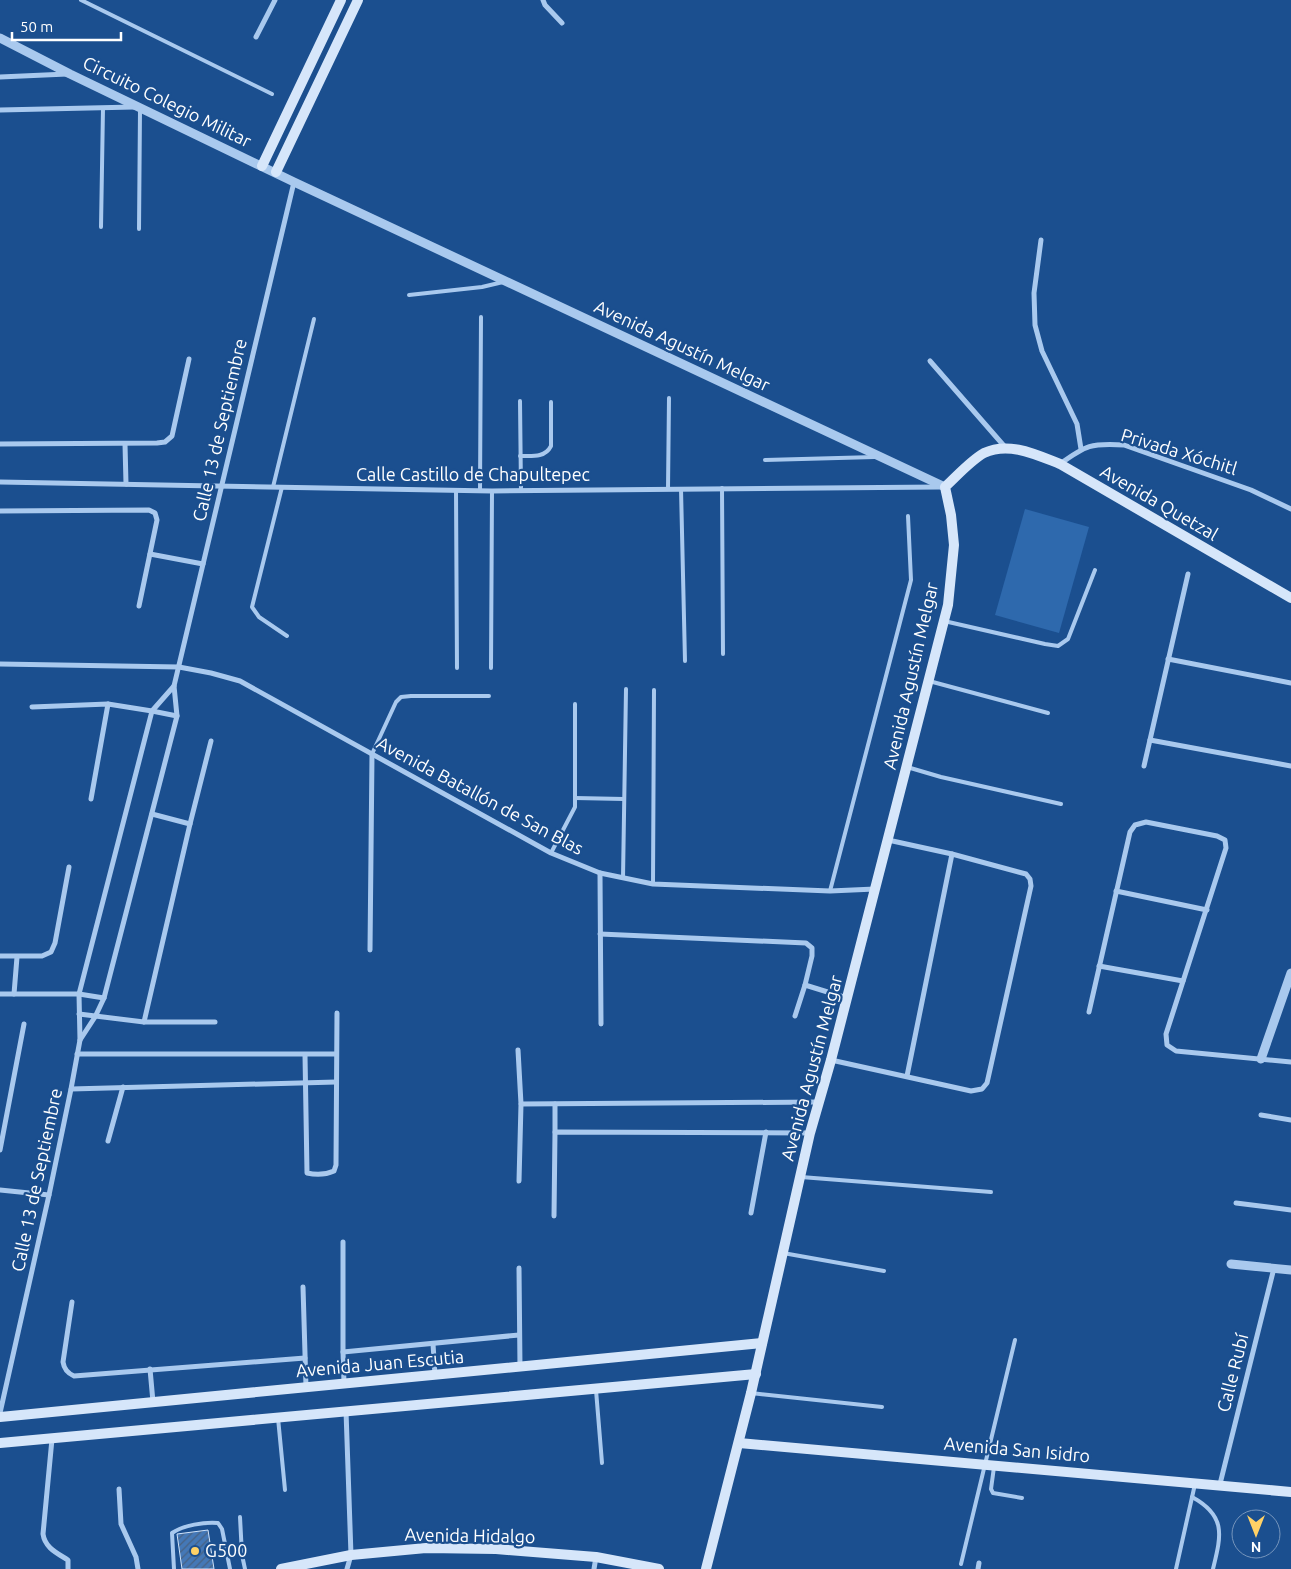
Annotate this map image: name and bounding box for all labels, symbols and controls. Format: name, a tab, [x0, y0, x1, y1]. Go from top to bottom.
scale bar	[12, 10, 121, 42]
text: 50 m	[20, 18, 53, 35]
street label: Circuito Colegio Militar	[80, 52, 255, 151]
street label: Avenida Agustín Melgar	[591, 296, 774, 395]
street label: Calle 13 de Septiembre	[188, 336, 250, 523]
street label: Privada Xóchitl	[1119, 424, 1240, 478]
street label: Avenida Quetzal	[1097, 460, 1222, 545]
street label: Calle Castillo de Chapultepec	[356, 464, 590, 484]
street label: Avenida Agustín Melgar	[879, 580, 941, 771]
street label: Avenida Batallón de San Blas	[374, 732, 587, 858]
street label: Avenida Agustín Melgar	[777, 973, 846, 1163]
street label: Calle 13 de Septiembre	[7, 1086, 65, 1273]
street label: Calle Rubí	[1213, 1331, 1252, 1414]
street label: Avenida Juan Escutia	[295, 1346, 465, 1380]
street label: Avenida San Isidro	[943, 1433, 1091, 1465]
north arrow	[1231, 1509, 1281, 1559]
street label: Avenida Hidalgo	[404, 1524, 536, 1546]
text: N	[1251, 1539, 1261, 1555]
place label: G500	[205, 1540, 247, 1560]
marker: G500	[189, 1545, 201, 1557]

